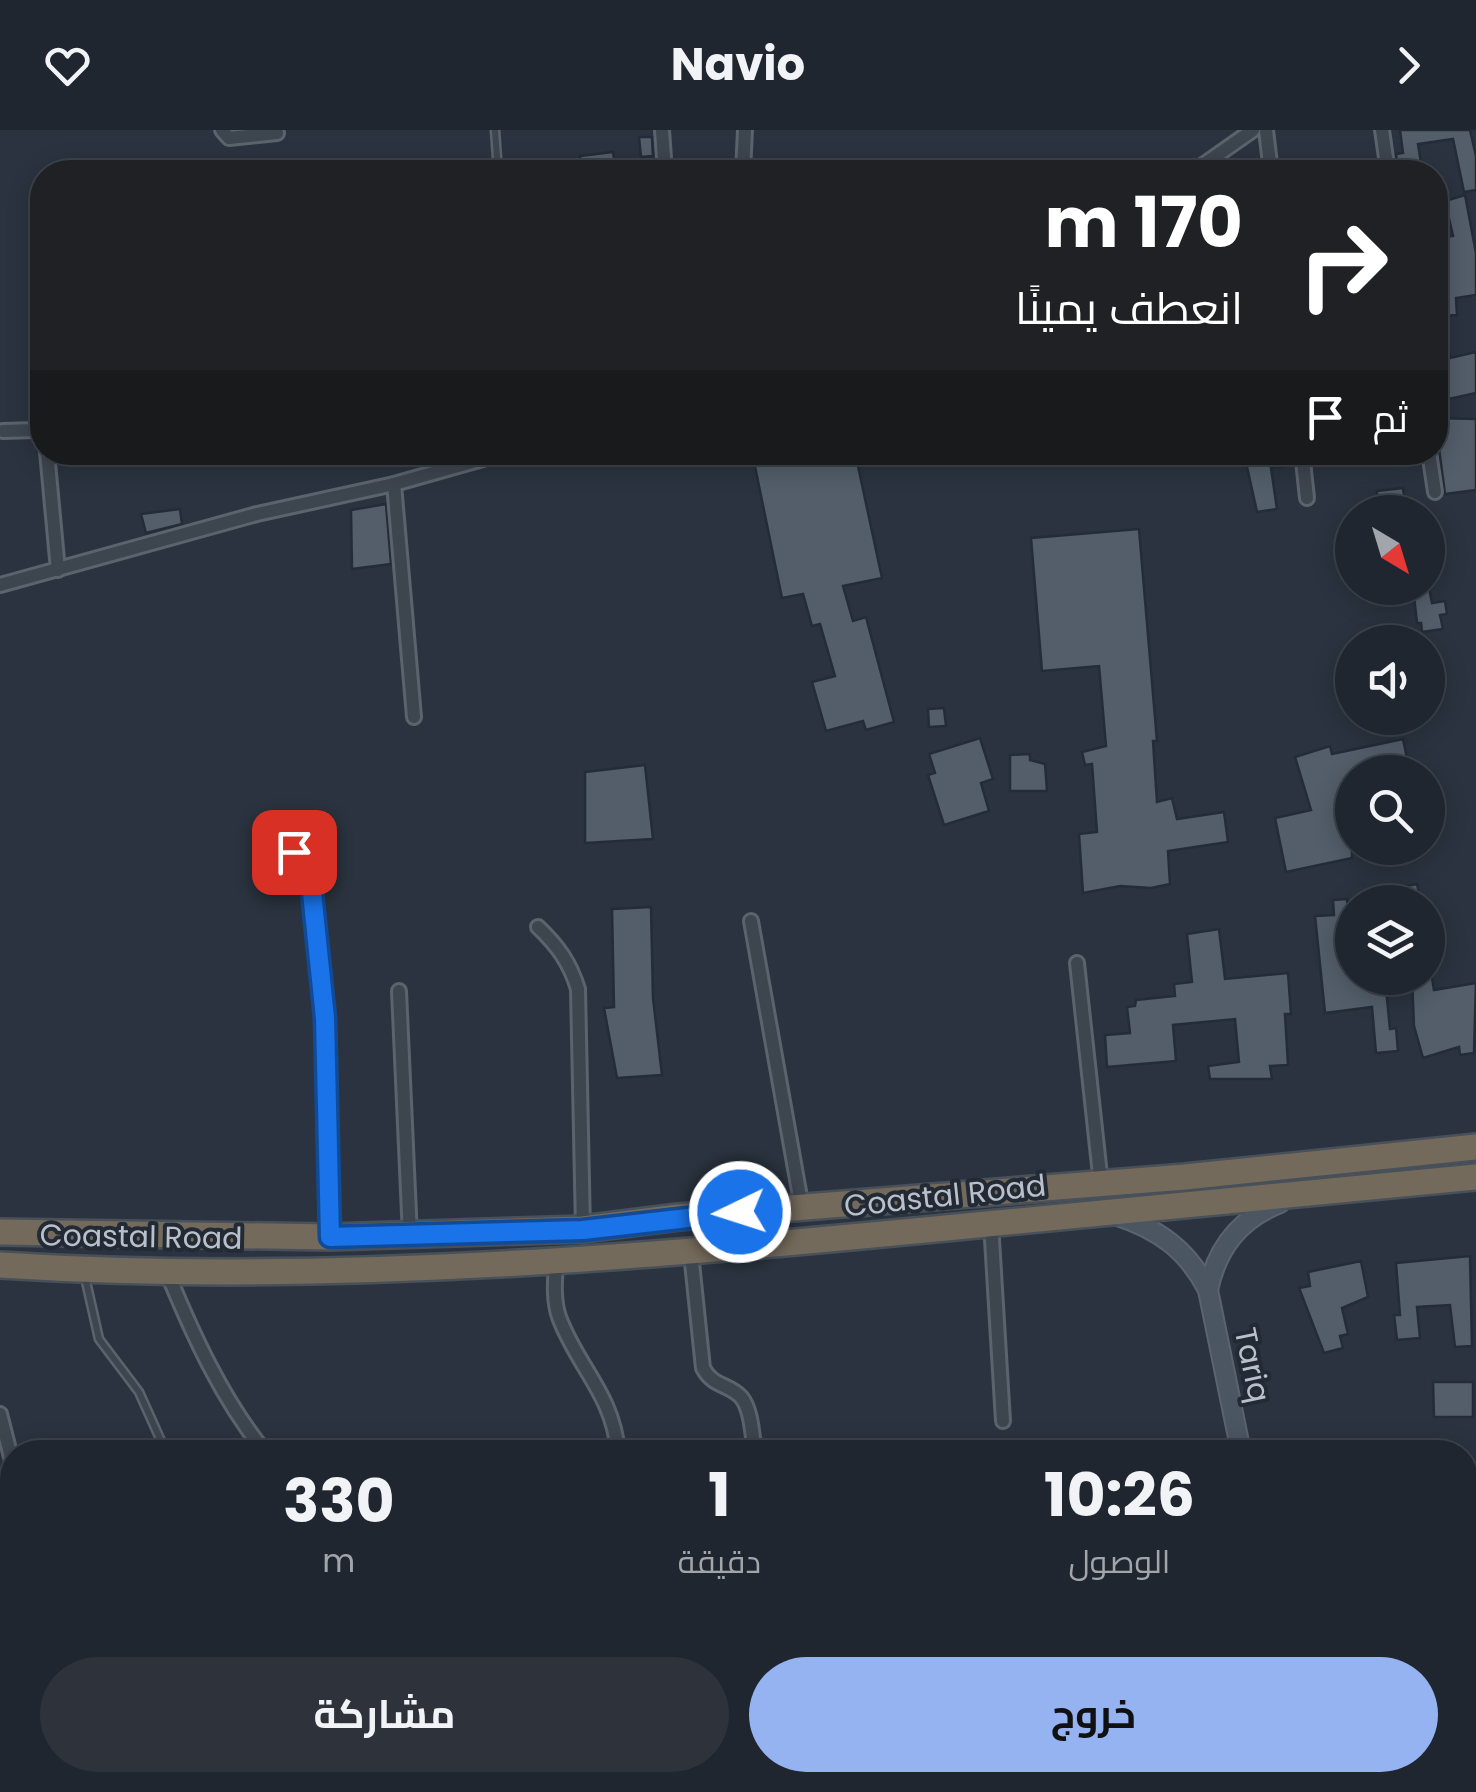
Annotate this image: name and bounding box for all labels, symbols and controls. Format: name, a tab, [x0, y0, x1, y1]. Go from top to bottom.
text: Navio	[671, 33, 805, 96]
icon: heart	[40, 38, 95, 93]
icon: forward	[1381, 38, 1436, 93]
text: 170 m	[1045, 173, 1243, 272]
icon: right	[1278, 200, 1408, 330]
text: انعطف يمينًا	[1015, 277, 1243, 340]
icon: arrive	[1298, 390, 1353, 445]
text: ثم	[1373, 392, 1408, 445]
north arrow	[1335, 495, 1445, 605]
map controls	[1335, 495, 1445, 995]
button: sound	[1335, 625, 1445, 735]
button: search	[1335, 755, 1445, 865]
pin	[252, 810, 337, 895]
icon: arrive	[267, 825, 322, 880]
button: layers	[1335, 885, 1445, 995]
position arrow	[688, 1160, 792, 1264]
street label: Coastal Road	[842, 1164, 1048, 1227]
street label: Coastal Road	[39, 1213, 243, 1260]
street label: Tariq	[1224, 1324, 1281, 1406]
text: 1	[708, 1453, 731, 1537]
text: 10:26	[1044, 1453, 1195, 1537]
text: 330	[283, 1459, 395, 1543]
text: m	[322, 1538, 355, 1583]
text: دقيقة	[678, 1539, 761, 1584]
text: الوصول	[1068, 1539, 1170, 1584]
button: مشاركة	[40, 1657, 729, 1772]
button: خروج	[749, 1657, 1438, 1772]

